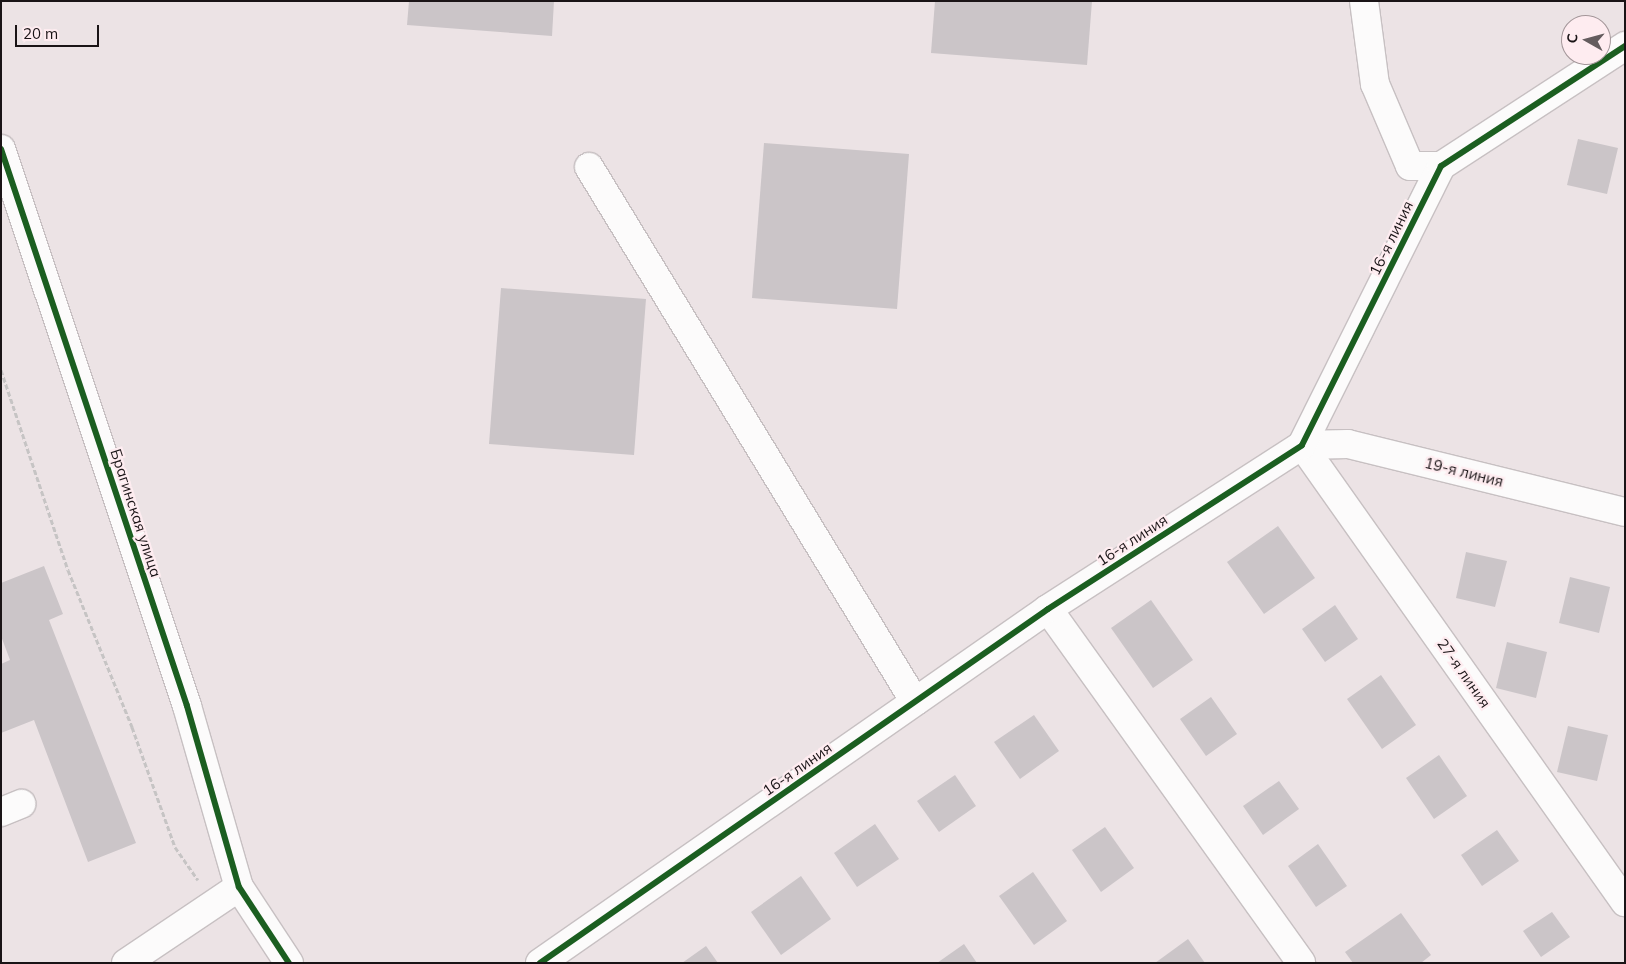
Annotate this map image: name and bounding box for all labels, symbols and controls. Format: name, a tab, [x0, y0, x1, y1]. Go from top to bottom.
scale bar	[18, 15, 101, 47]
north arrow	[1561, 15, 1611, 65]
text: 20 m	[23, 24, 58, 43]
text: С	[1563, 32, 1582, 44]
street label: 16-я линия	[1365, 198, 1417, 278]
street label: Брагинская улица	[107, 447, 165, 579]
street label: 19-я линия	[1423, 454, 1505, 490]
street label: 16-я линия	[1093, 511, 1171, 569]
street label: 27-я линия	[1434, 635, 1494, 711]
street label: 16-я линия	[759, 739, 835, 799]

